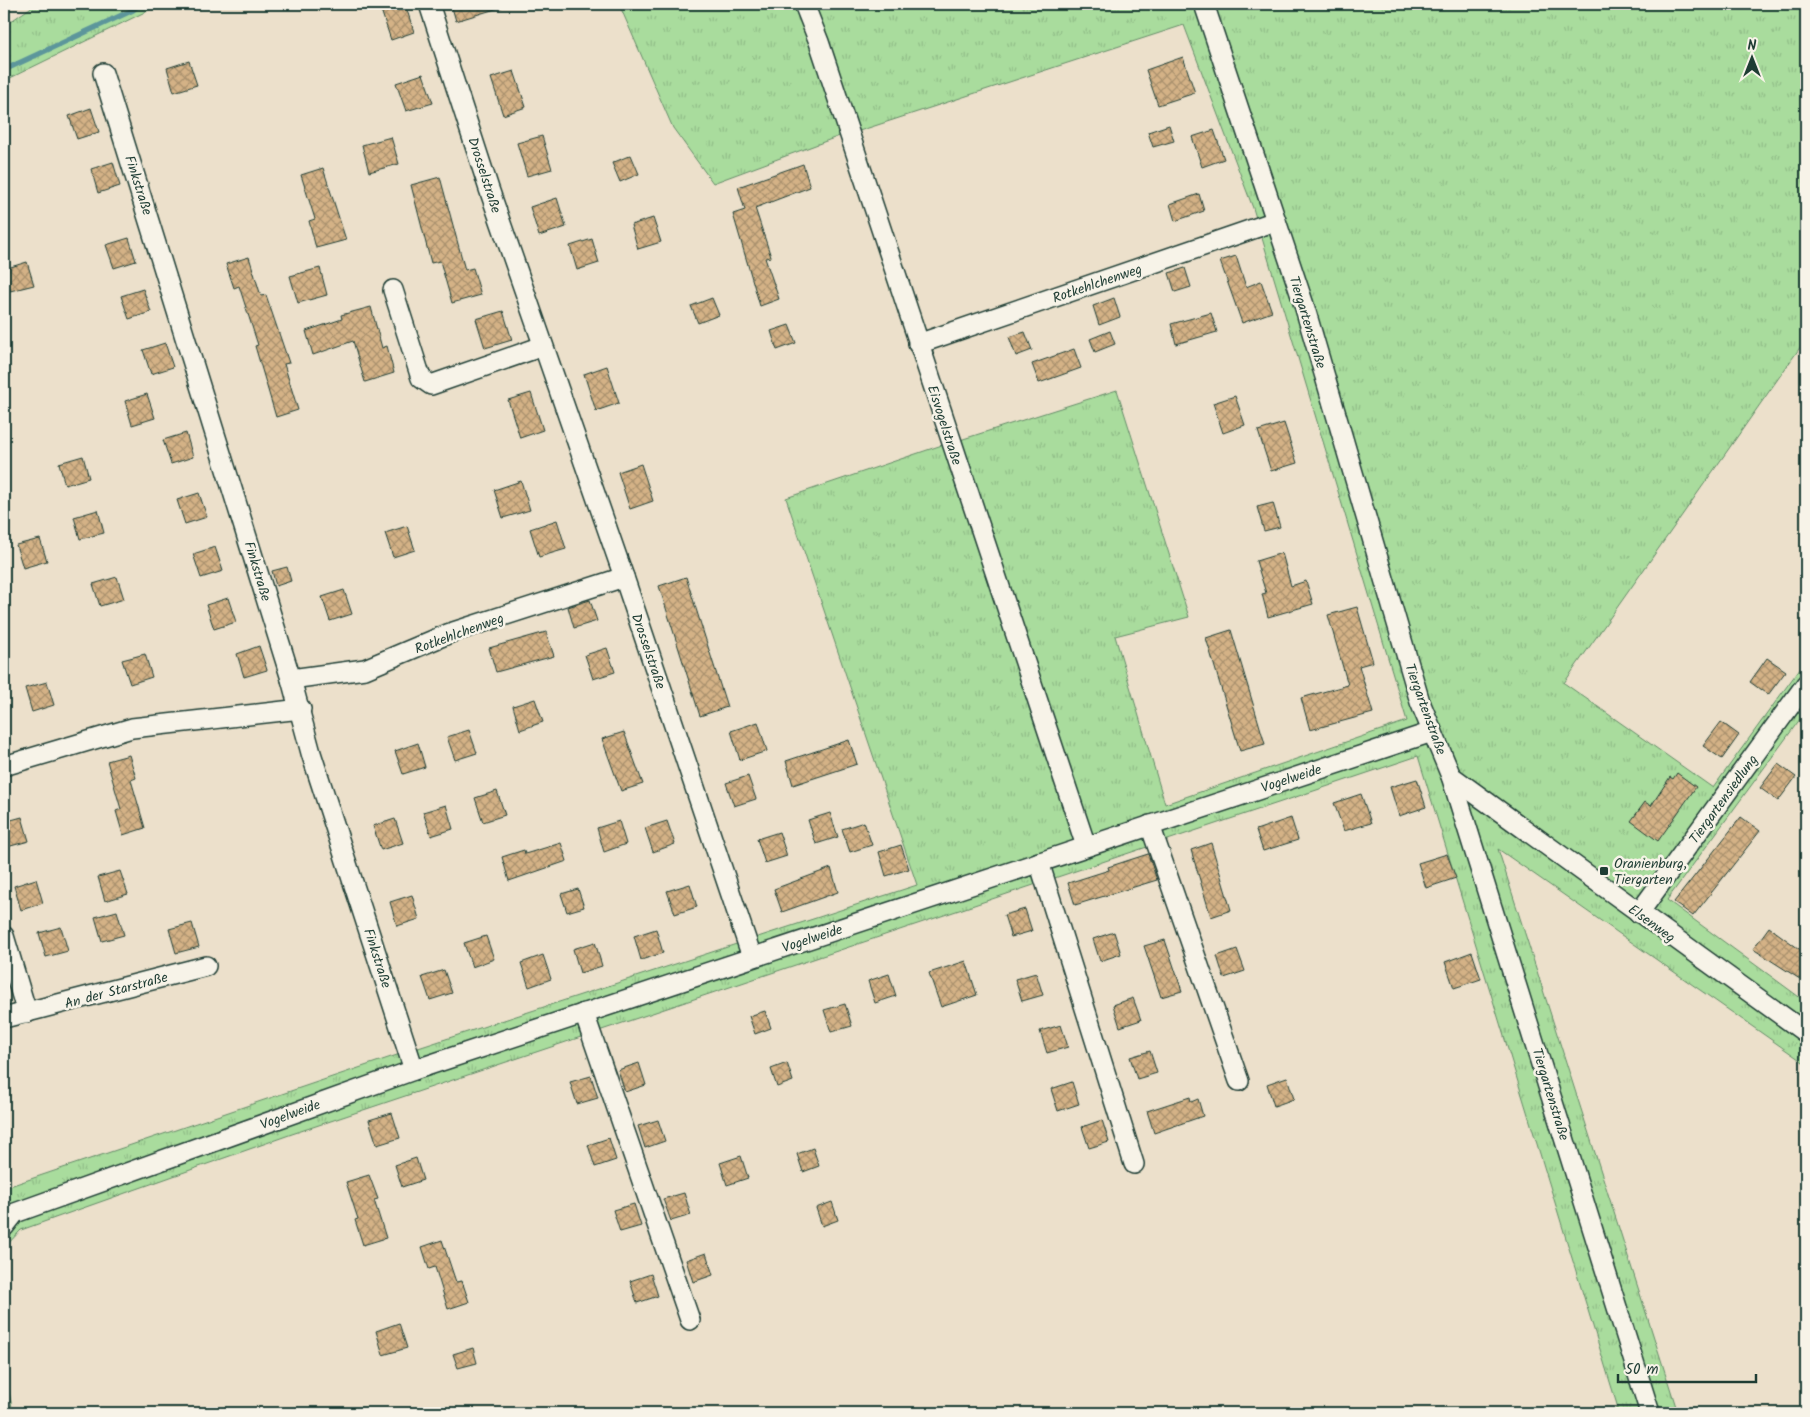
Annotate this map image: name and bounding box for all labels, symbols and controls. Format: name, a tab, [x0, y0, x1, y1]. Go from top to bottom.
north arrow	[1728, 32, 1778, 82]
text: N	[1748, 35, 1757, 57]
street label: Drosselstraße	[461, 134, 507, 217]
street label: Finkstraße	[118, 153, 158, 219]
street label: Rotkehlchenweg	[1049, 258, 1145, 310]
street label: Tiergartenstraße	[1283, 273, 1332, 372]
street label: Eisvogelstraße	[921, 382, 968, 469]
street label: Finkstraße	[237, 539, 277, 605]
street label: Rotkehlchenweg	[412, 608, 507, 660]
street label: Drosselstraße	[625, 611, 671, 693]
street label: Tiergartenstraße	[1398, 661, 1452, 759]
street label: Tiergartensiedlung	[1684, 750, 1764, 849]
street label: Vogelweide	[1258, 759, 1325, 799]
place label: Oranienburg, Tiergarten	[1614, 853, 1687, 891]
marker: Oranienburg, Tiergarten	[1598, 865, 1610, 877]
street label: Elsenweg	[1623, 899, 1680, 948]
street label: Vogelweide	[779, 919, 846, 959]
street label: Finkstraße	[357, 926, 397, 992]
street label: An der Starstraße	[62, 966, 171, 1015]
street label: Tiergartenstraße	[1526, 1045, 1575, 1144]
street label: Vogelweide	[257, 1094, 324, 1136]
scale bar	[1618, 1352, 1755, 1384]
text: 50 m	[1625, 1358, 1659, 1382]

